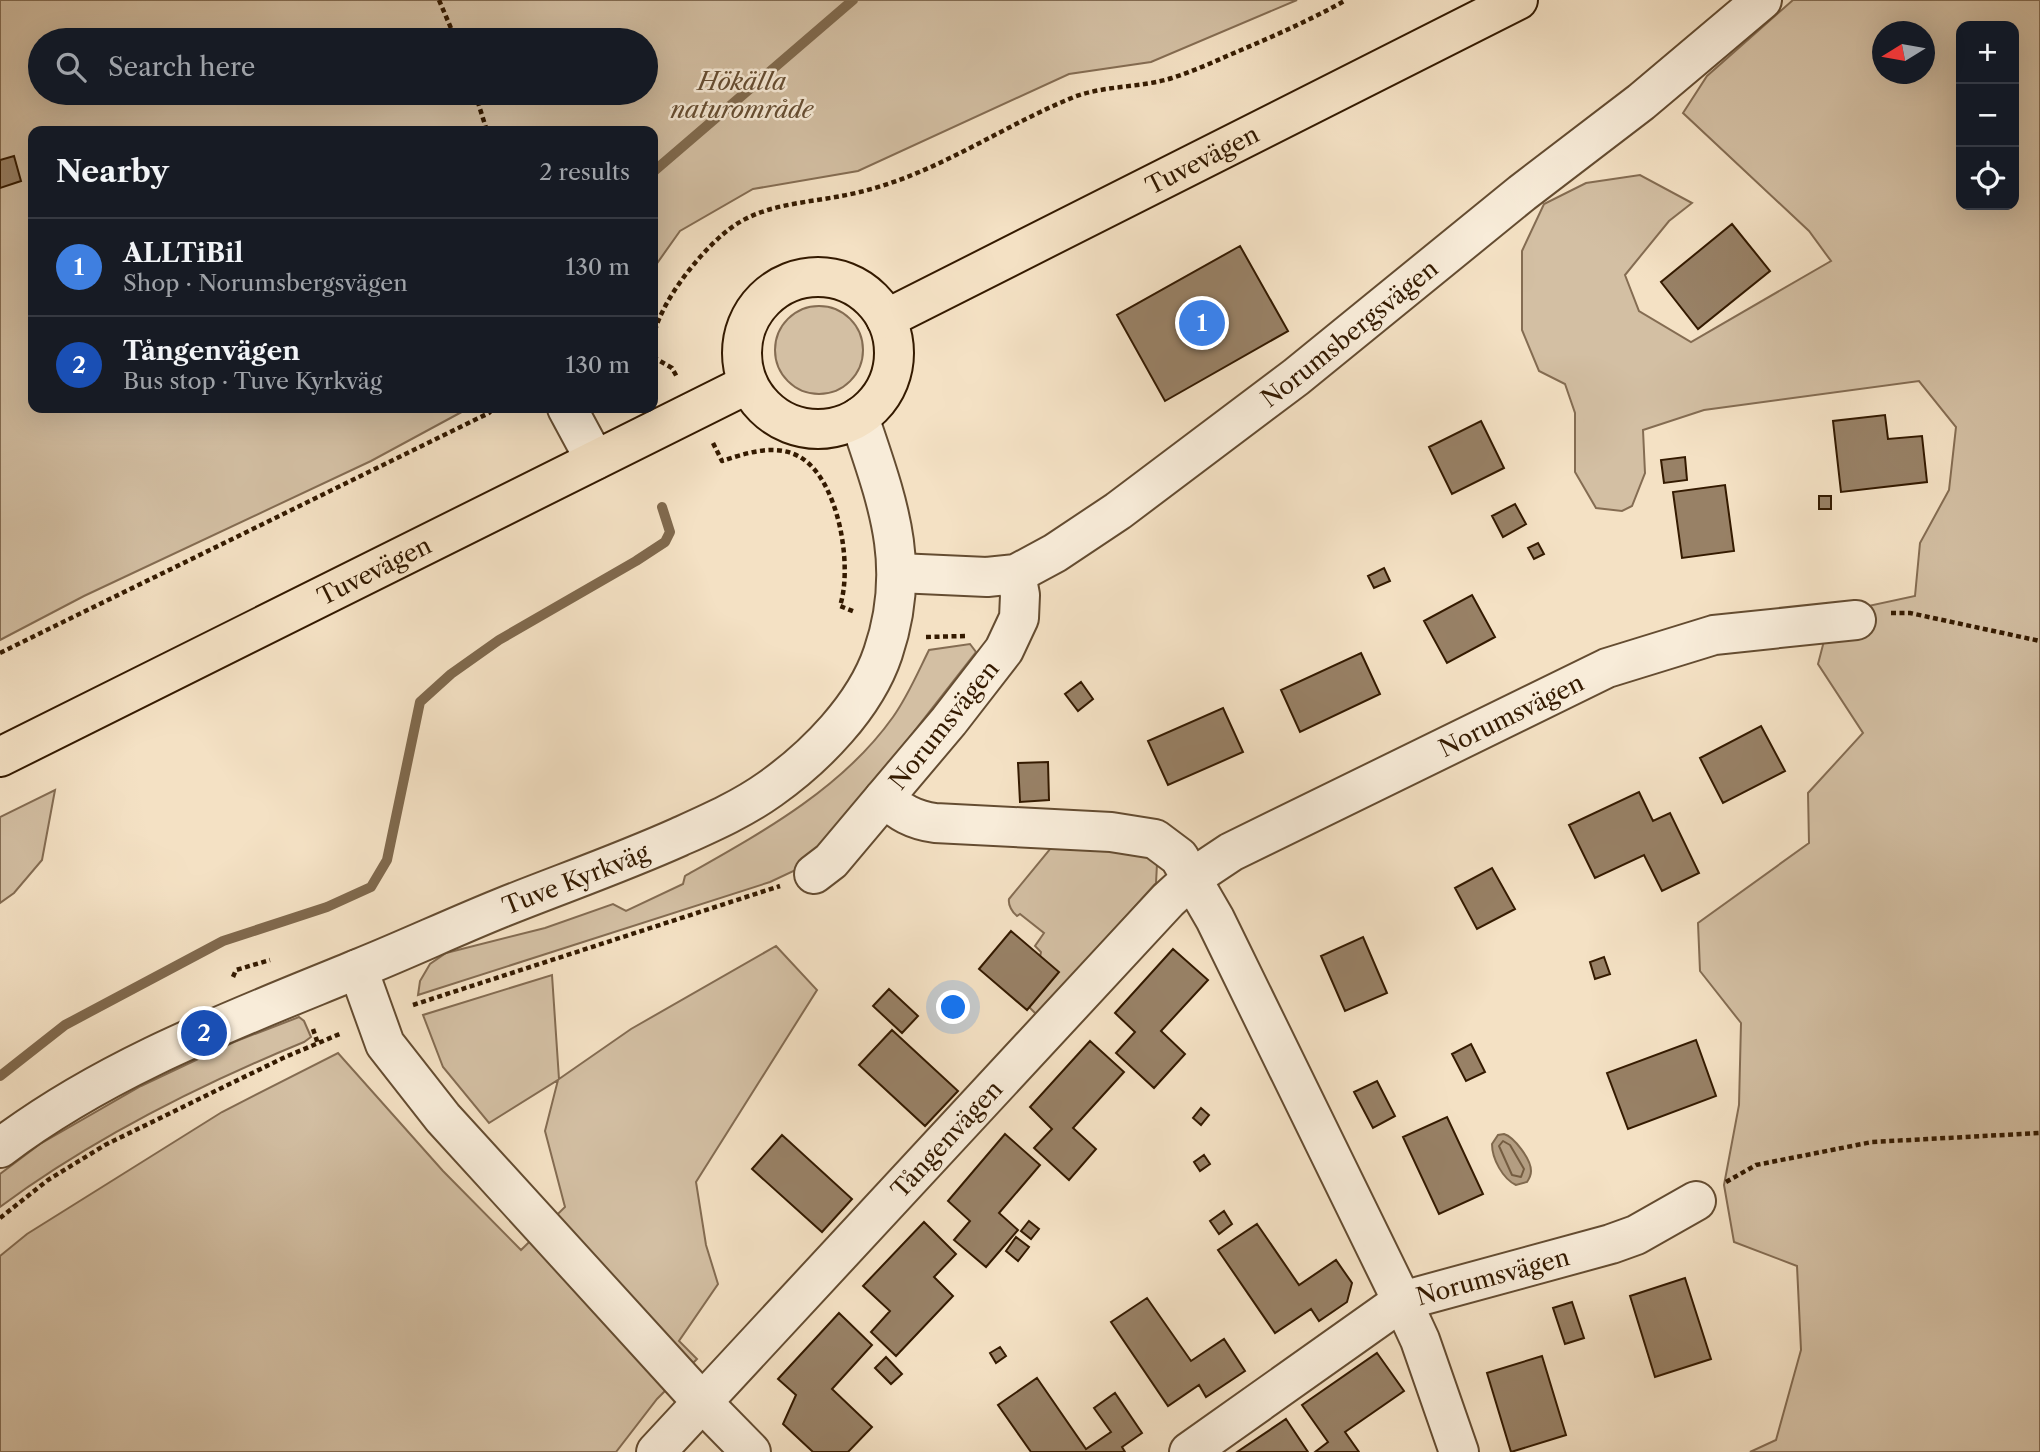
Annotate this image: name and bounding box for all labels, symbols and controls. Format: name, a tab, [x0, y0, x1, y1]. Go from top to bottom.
north arrow	[1872, 21, 1935, 84]
map controls	[1956, 21, 2019, 210]
button: +	[1956, 21, 2019, 84]
search box	[28, 28, 658, 105]
icon: search	[52, 48, 90, 86]
text: Search here	[108, 51, 255, 83]
park label: Hökälla naturområde	[670, 67, 815, 124]
button: −	[1956, 84, 2019, 147]
street label: Tuvevägen	[1141, 119, 1263, 200]
button: locate	[1956, 147, 2019, 210]
text: Nearby	[56, 153, 169, 190]
text: 2 results	[539, 158, 630, 186]
text: ALLTiBil	[123, 237, 243, 269]
text: 1	[74, 253, 84, 281]
text: 130 m	[566, 253, 630, 281]
street label: Norumsbergsvägen	[1255, 253, 1443, 413]
text: Shop · Norumsbergsvägen	[123, 269, 408, 297]
pin: 1	[1179, 297, 1225, 349]
text: Tångenvägen	[123, 335, 300, 367]
text: 2	[72, 351, 86, 379]
text: 130 m	[566, 351, 630, 379]
text: Bus stop · Tuve Kyrkväg	[123, 367, 382, 395]
street label: Tuvevägen	[313, 530, 436, 611]
street label: Norumsvägen	[883, 655, 1005, 795]
street label: Norumsvägen	[1434, 667, 1588, 763]
street label: Tuve Kyrkväg	[498, 837, 653, 920]
your location	[936, 990, 970, 1024]
pin: 2	[181, 1007, 227, 1059]
street label: Tångenvägen	[885, 1074, 1008, 1204]
street label: Norumsvägen	[1413, 1242, 1572, 1311]

